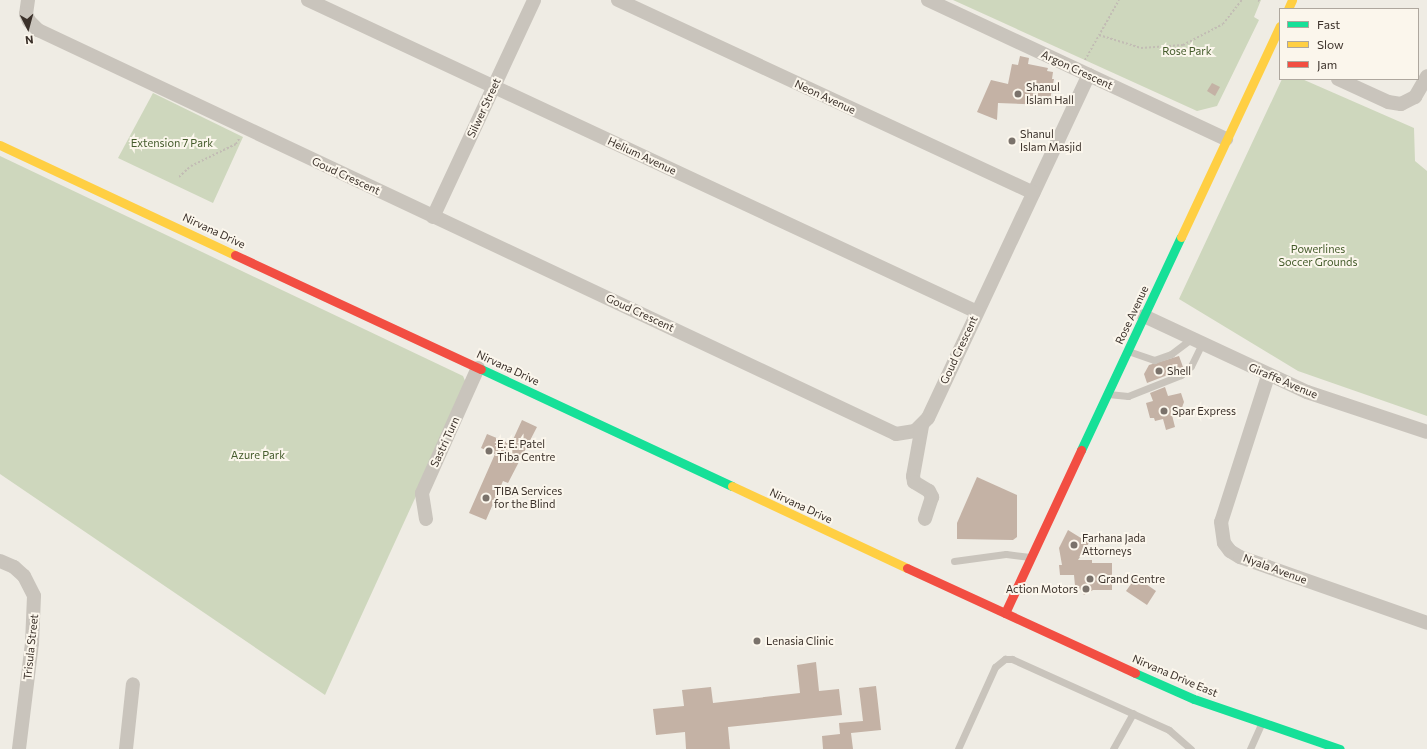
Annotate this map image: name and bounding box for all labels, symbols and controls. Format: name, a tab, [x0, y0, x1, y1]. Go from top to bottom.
north arrow	[8, 8, 48, 48]
legend	[1279, 8, 1419, 80]
text: Fast	[1317, 17, 1340, 31]
text: N	[25, 34, 34, 47]
text: Slow	[1317, 37, 1344, 51]
park label: Rose Park	[1162, 44, 1212, 58]
street label: Argon Crescent	[1039, 48, 1115, 92]
text: Jam	[1317, 57, 1337, 71]
street label: Silwer Street	[464, 76, 504, 140]
street label: Neon Avenue	[792, 77, 858, 117]
place label: Shanul Islam Hall	[1026, 81, 1074, 107]
marker: Shanul Islam Hall	[1013, 89, 1023, 99]
place label: Shanul Islam Masjid	[1020, 128, 1081, 154]
street label: Helium Avenue	[606, 134, 678, 178]
park label: Extension 7 Park	[131, 136, 213, 150]
marker: Shanul Islam Masjid	[1007, 136, 1017, 146]
street label: Goud Crescent	[310, 154, 382, 198]
street label: Nirvana Drive	[181, 211, 247, 251]
park label: Powerlines Soccer Grounds	[1279, 243, 1357, 269]
street label: Rose Avenue	[1113, 284, 1151, 346]
street label: Goud Crescent	[604, 291, 676, 335]
street label: Goud Crescent	[937, 314, 981, 386]
street label: Nirvana Drive	[475, 348, 541, 388]
street label: Giraffe Avenue	[1247, 361, 1319, 401]
place label: Shell	[1167, 364, 1191, 378]
marker: Shell	[1154, 366, 1164, 376]
place label: Spar Express	[1172, 404, 1236, 418]
marker: Spar Express	[1159, 406, 1169, 416]
street label: Sastri Turn	[428, 415, 462, 469]
place label: E. E. Patel Tiba Centre	[497, 438, 555, 464]
marker: E. E. Patel Tiba Centre	[484, 446, 494, 456]
park label: Azure Park	[231, 448, 285, 462]
place label: TIBA Services for the Blind	[494, 485, 562, 511]
street label: Nirvana Drive	[768, 486, 834, 526]
marker: TIBA Services for the Blind	[481, 493, 491, 503]
place label: Farhana Jada Attorneys	[1082, 532, 1146, 558]
marker: Farhana Jada Attorneys	[1069, 540, 1079, 550]
street label: Nyala Avenue	[1241, 551, 1309, 587]
place label: Grand Centre	[1098, 572, 1165, 586]
marker: Grand Centre	[1085, 574, 1095, 584]
place label: Action Motors	[1006, 582, 1078, 596]
marker: Action Motors	[1081, 584, 1091, 594]
street label: Trisula Street	[21, 613, 41, 681]
place label: Lenasia Clinic	[766, 634, 834, 648]
marker: Lenasia Clinic	[751, 635, 763, 647]
street label: Nirvana Drive East	[1130, 652, 1220, 700]

